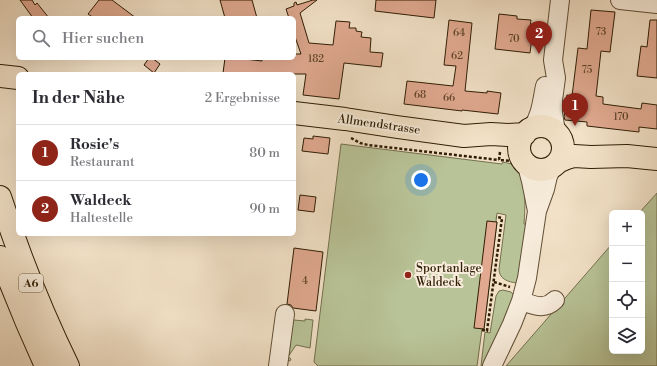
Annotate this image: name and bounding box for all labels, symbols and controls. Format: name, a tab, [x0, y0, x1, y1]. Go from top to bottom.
search box	[16, 16, 296, 60]
pin: 2	[526, 21, 552, 54]
house number: 73	[596, 26, 607, 38]
icon: search	[30, 27, 52, 49]
house number: 64	[453, 27, 465, 39]
text: Hier suchen	[62, 29, 144, 48]
house number: 70	[508, 33, 520, 45]
house number: 62	[451, 50, 463, 62]
house number: 182	[308, 53, 324, 65]
house number: 75	[582, 64, 593, 76]
text: In der Nähe	[32, 87, 125, 109]
house number: 68	[414, 89, 426, 101]
text: 2 Ergebnisse	[205, 90, 280, 106]
house number: 66	[443, 92, 455, 104]
pin: 1	[562, 93, 588, 126]
street label: Allmendstrasse	[336, 111, 421, 138]
house number: 170	[613, 111, 629, 123]
text: Rosie's	[70, 135, 119, 154]
text: 1	[42, 145, 48, 161]
text: 80 m	[249, 145, 280, 161]
text: Restaurant	[70, 154, 135, 170]
your location	[411, 170, 431, 190]
text: Waldeck	[70, 191, 132, 210]
text: 2	[41, 201, 49, 217]
text: 90 m	[249, 201, 280, 217]
text: Haltestelle	[70, 210, 133, 226]
map controls	[609, 210, 645, 354]
button: +	[609, 210, 645, 246]
button: −	[609, 246, 645, 282]
place label: Sportanlage Waldeck	[415, 261, 482, 290]
marker: Sportanlage Waldeck	[403, 270, 413, 280]
road number: A6	[19, 274, 43, 292]
house number: 4	[302, 275, 308, 287]
button: locate	[609, 282, 645, 318]
button: layers	[609, 318, 645, 354]

